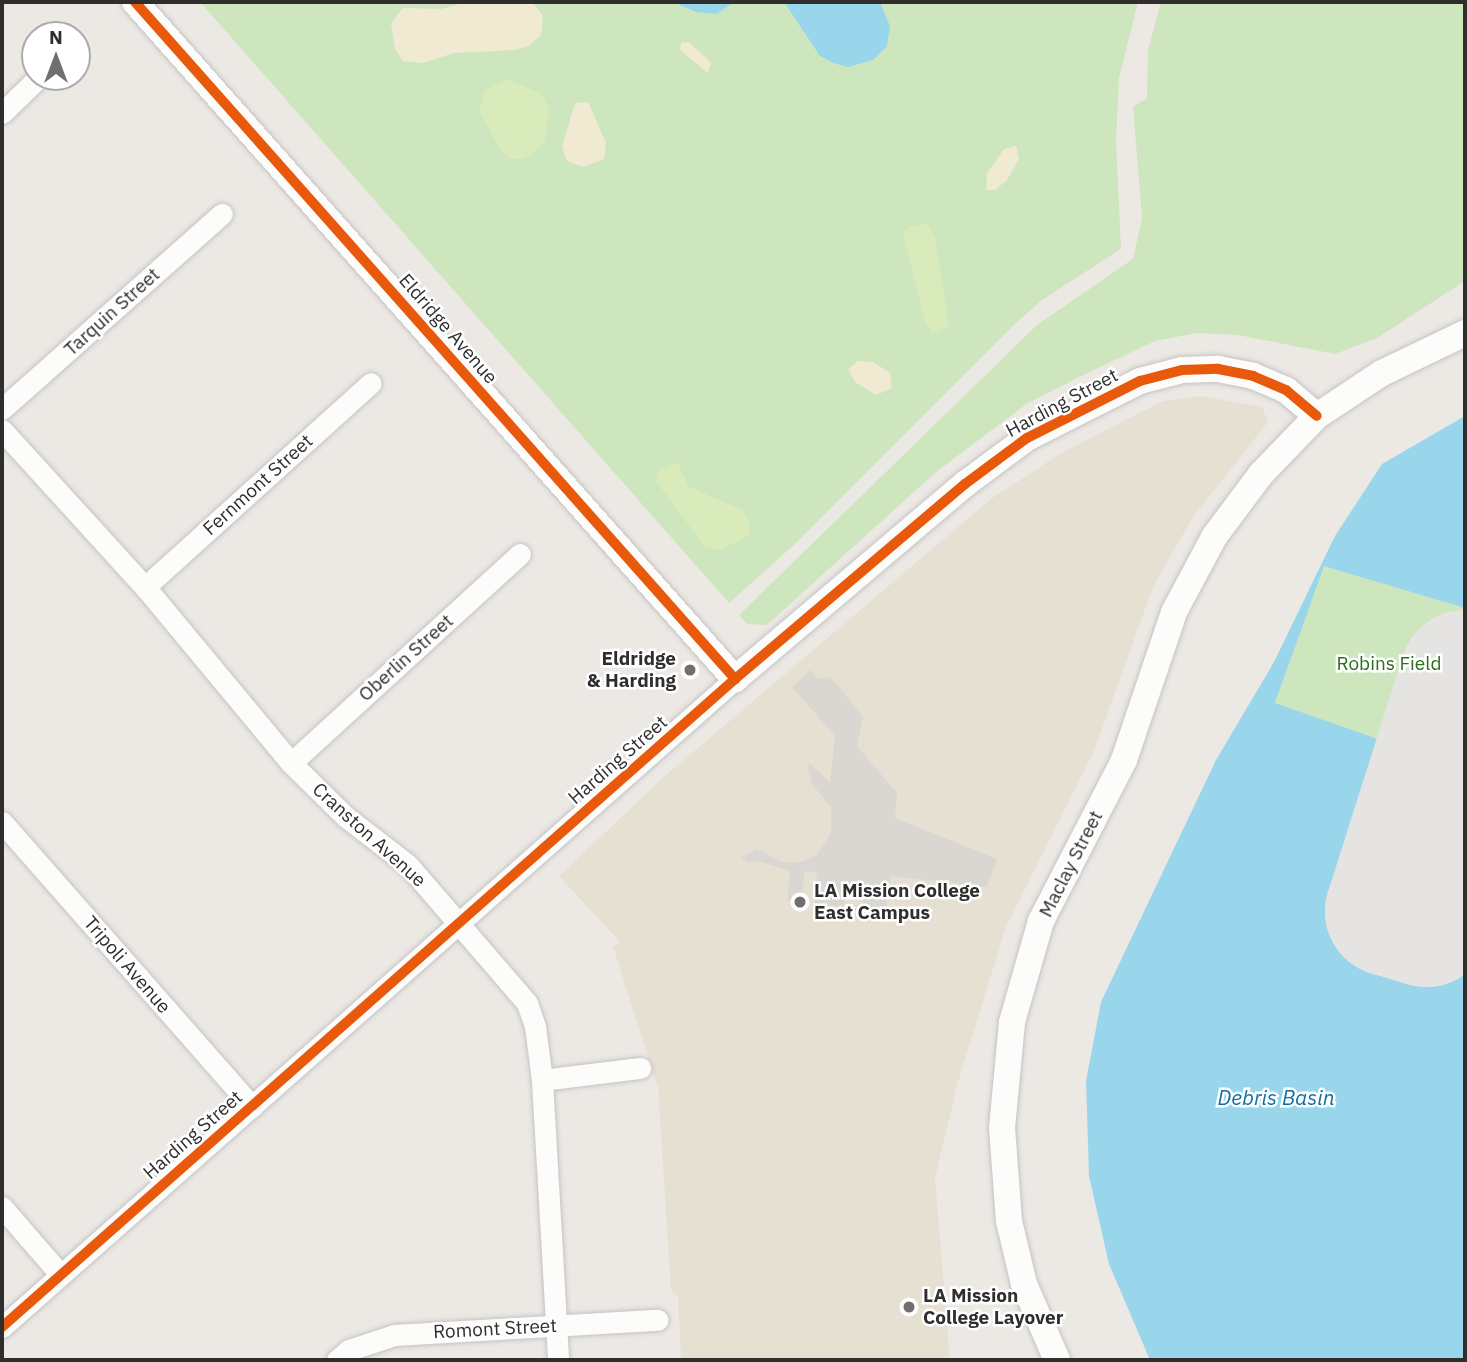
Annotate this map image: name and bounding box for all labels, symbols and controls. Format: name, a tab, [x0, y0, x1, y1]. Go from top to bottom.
north arrow	[21, 21, 91, 91]
text: N	[49, 25, 63, 49]
street label: Tarquin Street	[60, 263, 164, 361]
street label: Eldridge Avenue	[394, 269, 502, 389]
street label: Harding Street	[1002, 364, 1122, 442]
street label: Fernmont Street	[198, 430, 318, 540]
street label: Oberlin Street	[354, 610, 458, 706]
place label: Eldridge & Harding	[587, 648, 676, 692]
park label: Robins Field	[1337, 653, 1441, 675]
marker: Eldridge & Harding	[682, 662, 698, 678]
street label: Harding Street	[564, 711, 672, 809]
street label: Cranston Avenue	[308, 778, 430, 892]
street label: Maclay Street	[1034, 807, 1108, 921]
place label: LA Mission College East Campus	[814, 880, 980, 924]
marker: LA Mission College East Campus	[792, 894, 808, 910]
street label: Tripoli Avenue	[79, 912, 175, 1018]
water label: Debris Basin	[1217, 1084, 1335, 1110]
street label: Harding Street	[139, 1086, 247, 1184]
place label: LA Mission College Layover	[923, 1285, 1063, 1329]
marker: LA Mission College Layover	[901, 1299, 917, 1315]
street label: Romont Street	[433, 1314, 557, 1344]

